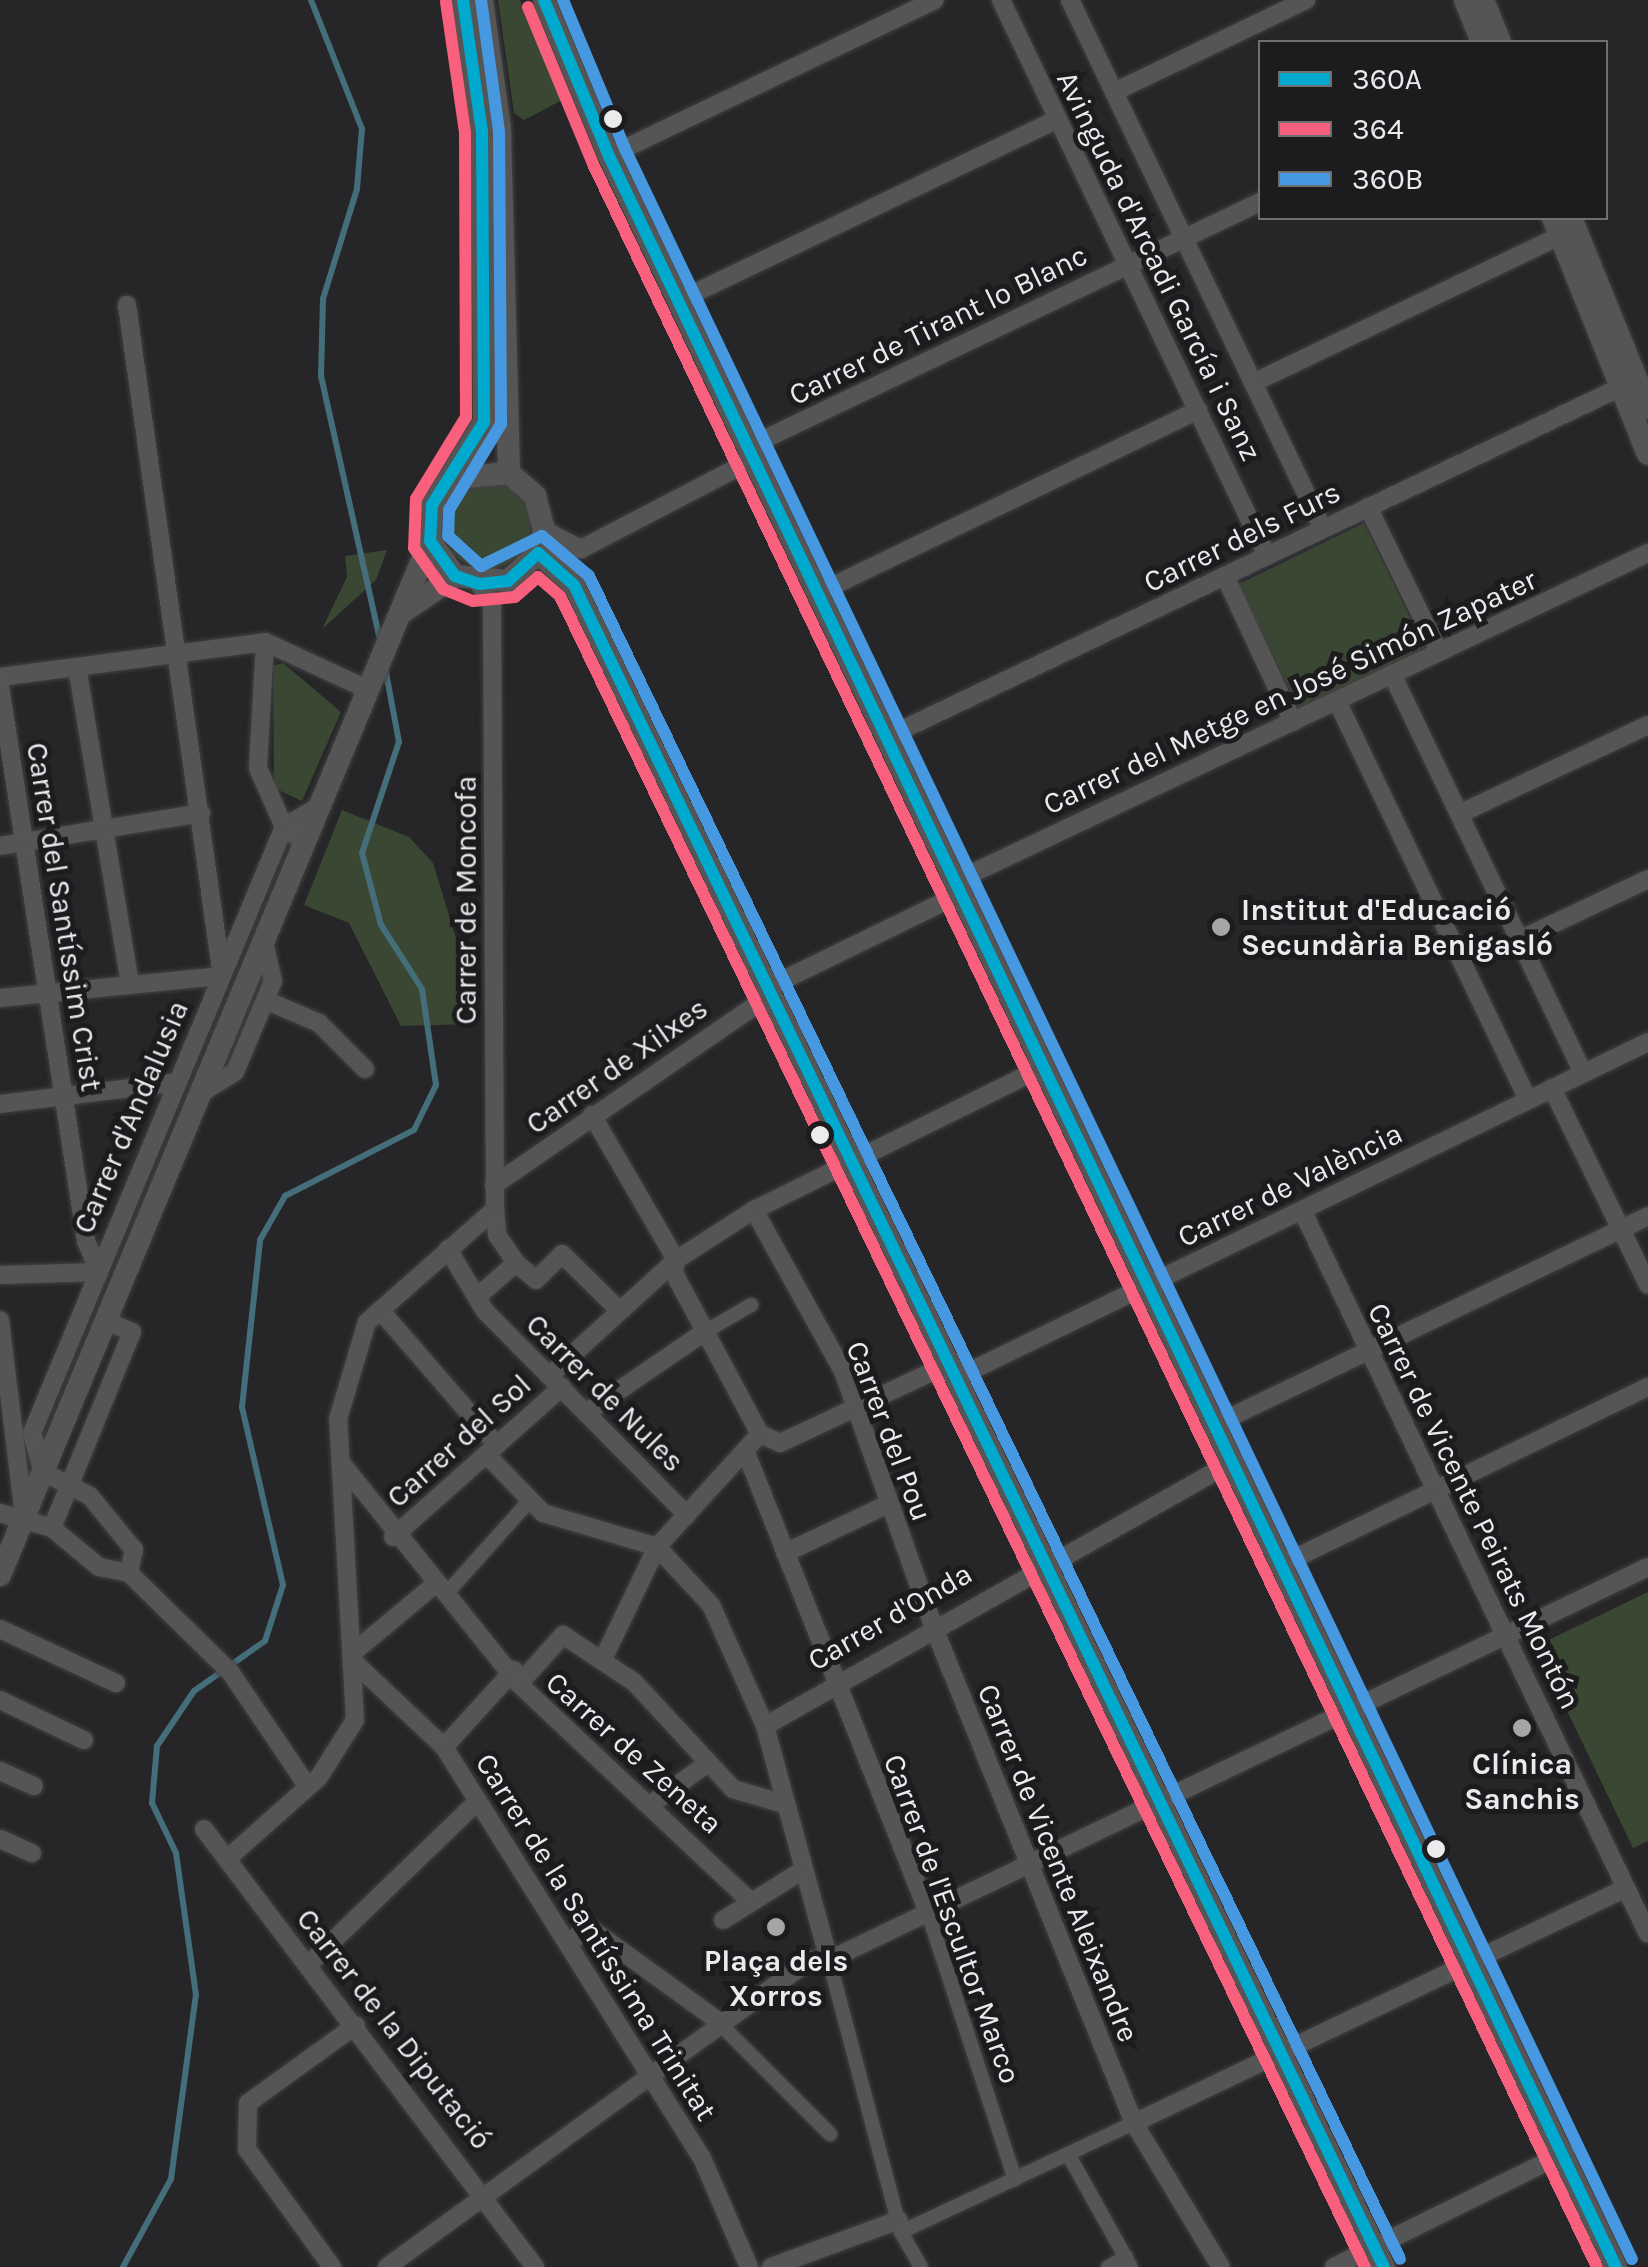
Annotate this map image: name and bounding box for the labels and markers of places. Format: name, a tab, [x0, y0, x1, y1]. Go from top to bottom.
unlabelled marker	[603, 109, 623, 129]
place label: Institut d'Educació Secundària Benigasló	[1241, 892, 1553, 962]
marker: Institut d'Educació Secundària Benigasló	[1210, 916, 1232, 938]
unlabelled marker	[810, 1125, 830, 1145]
marker: Clínica Sanchis	[1509, 1715, 1535, 1741]
place label: Clínica Sanchis	[1464, 1746, 1580, 1816]
unlabelled marker	[1426, 1839, 1446, 1859]
marker: Plaça dels Xorros	[765, 1916, 787, 1938]
place label: Plaça dels Xorros	[704, 1943, 848, 2014]

